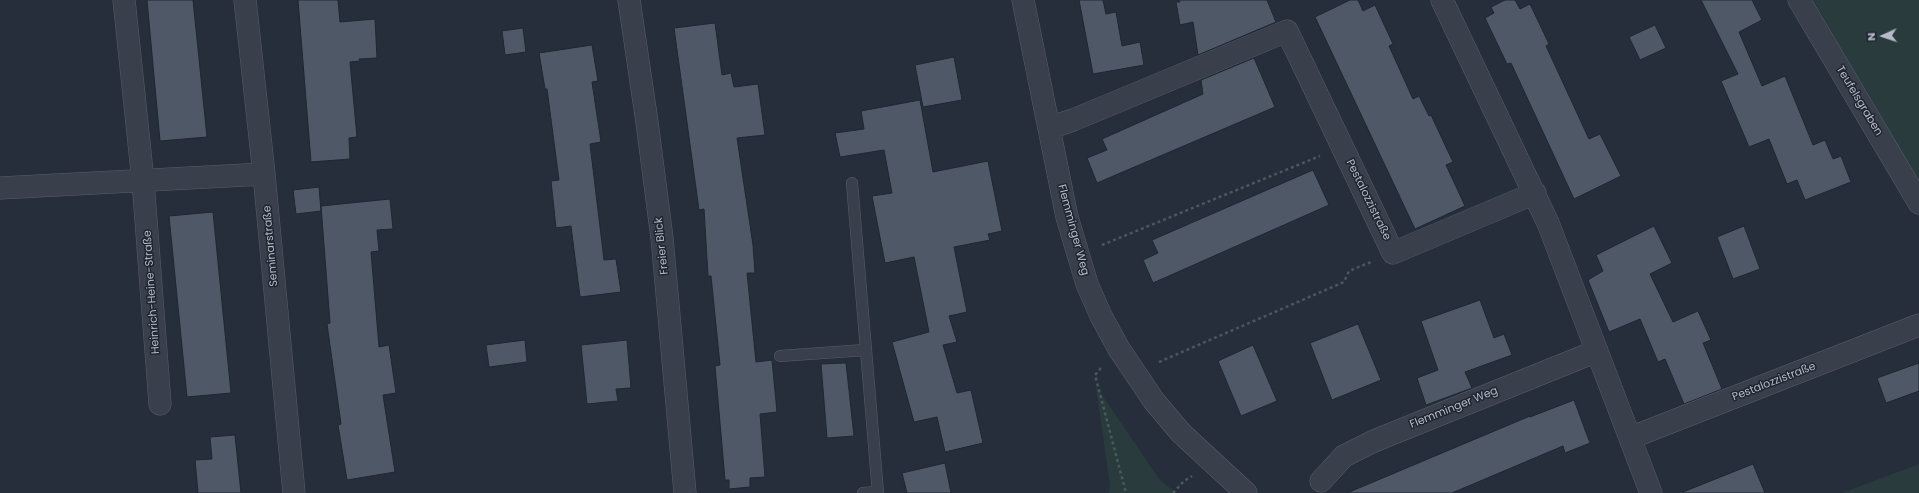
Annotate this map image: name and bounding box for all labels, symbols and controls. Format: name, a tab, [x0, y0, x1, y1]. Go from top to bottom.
north arrow	[1863, 16, 1903, 56]
text: N	[1863, 32, 1879, 41]
street label: Teufelsgraben	[1833, 64, 1885, 138]
street label: Pestalozzistraße	[1343, 157, 1393, 243]
street label: Flemminger Weg	[1054, 183, 1092, 277]
street label: Seminarstraße	[261, 205, 281, 287]
street label: Freier Blick	[652, 217, 672, 275]
street label: Heinrich-Heine-Straße	[141, 230, 163, 354]
street label: Pestalozzistraße	[1730, 360, 1818, 404]
street label: Flemminger Weg	[1408, 384, 1500, 432]

